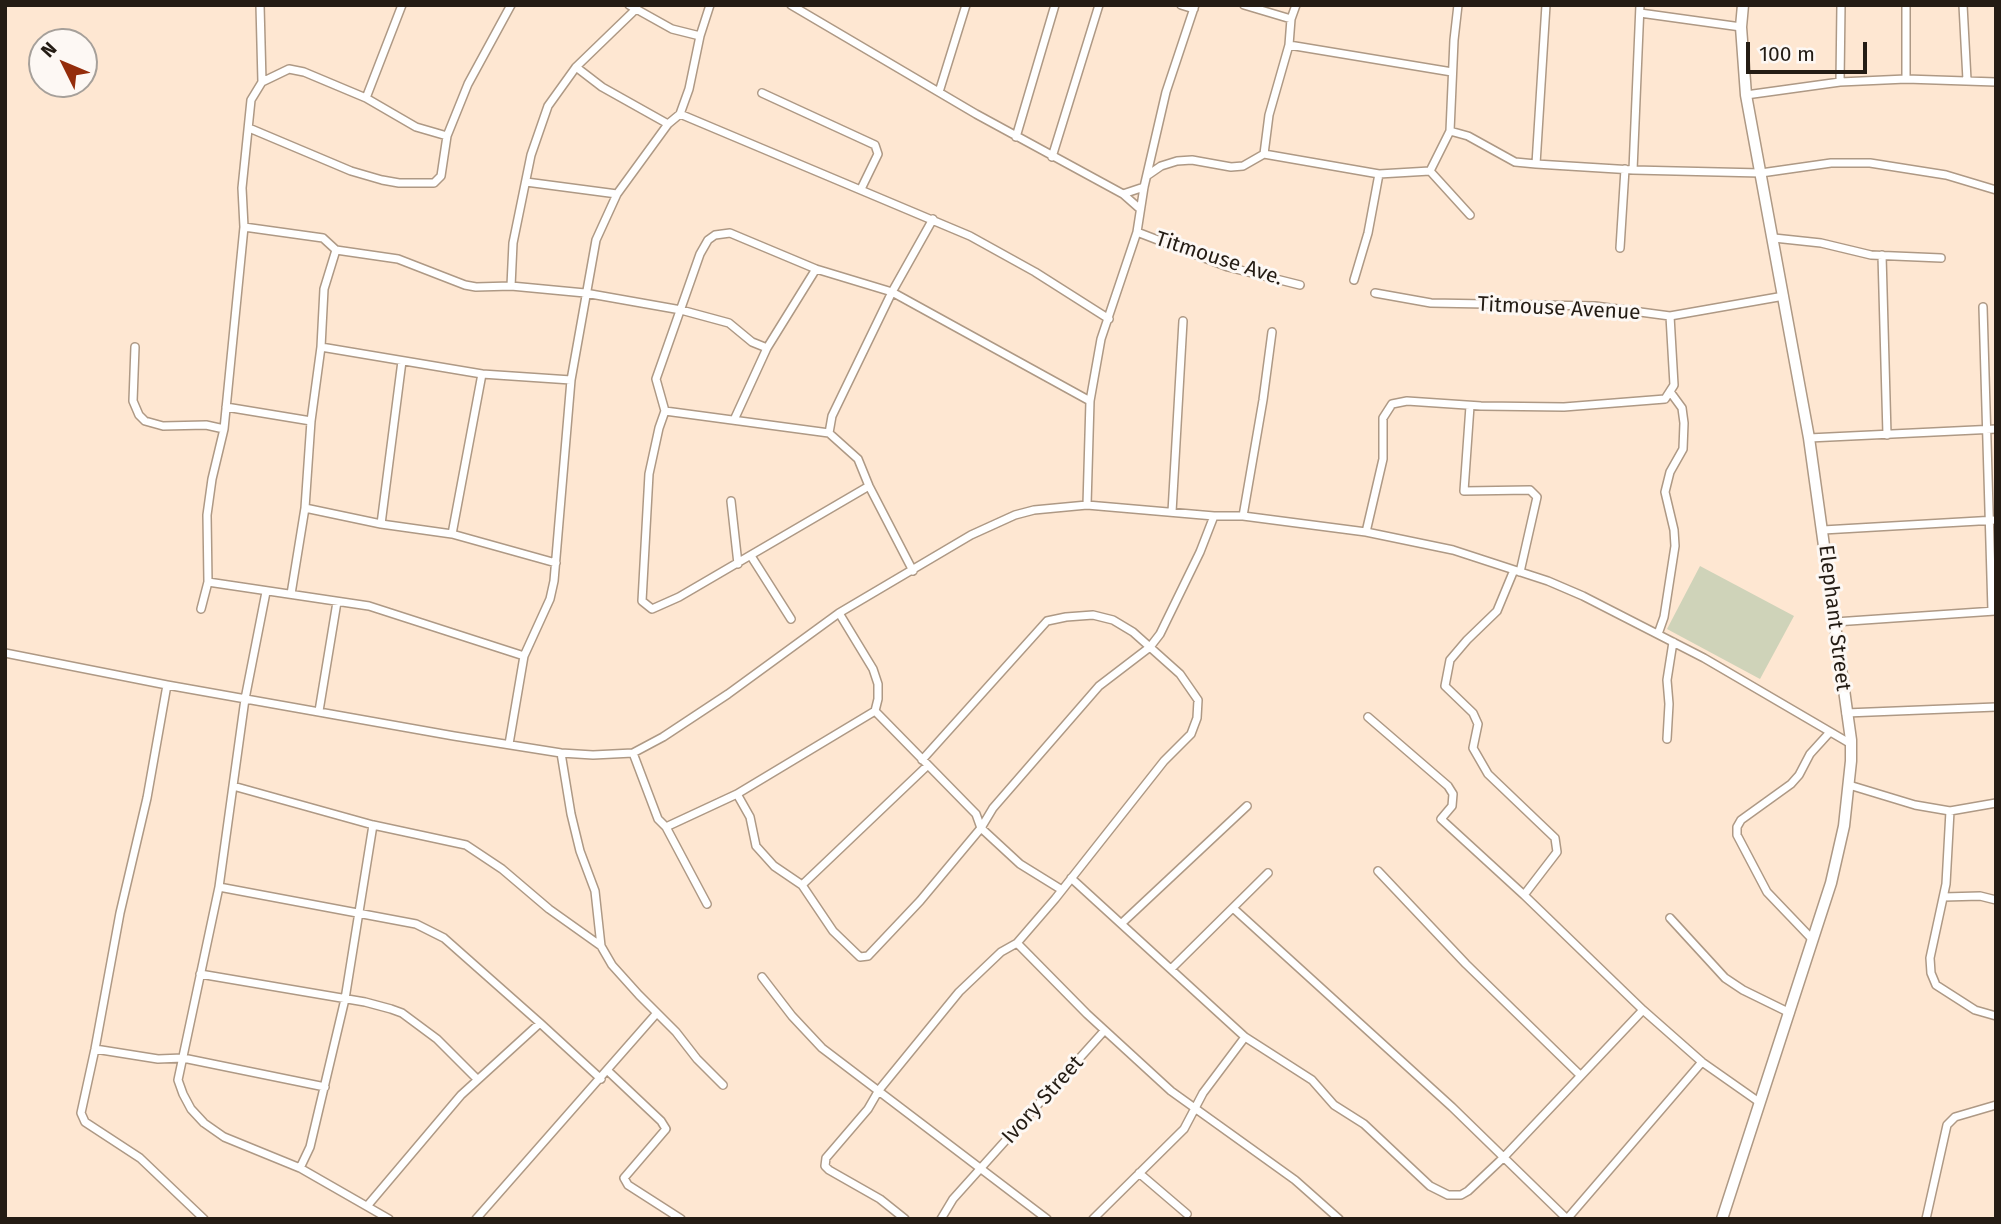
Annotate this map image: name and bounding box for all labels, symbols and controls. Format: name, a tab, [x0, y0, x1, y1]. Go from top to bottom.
north arrow	[28, 28, 98, 98]
scale bar	[1749, 28, 1870, 72]
text: N	[36, 37, 61, 62]
text: 100 m	[1759, 41, 1815, 67]
street label: Titmouse Ave.	[1152, 227, 1286, 291]
street label: Titmouse Avenue	[1477, 292, 1641, 326]
street label: Elephant Street	[1813, 543, 1855, 693]
street label: Ivory Street	[997, 1051, 1089, 1149]

